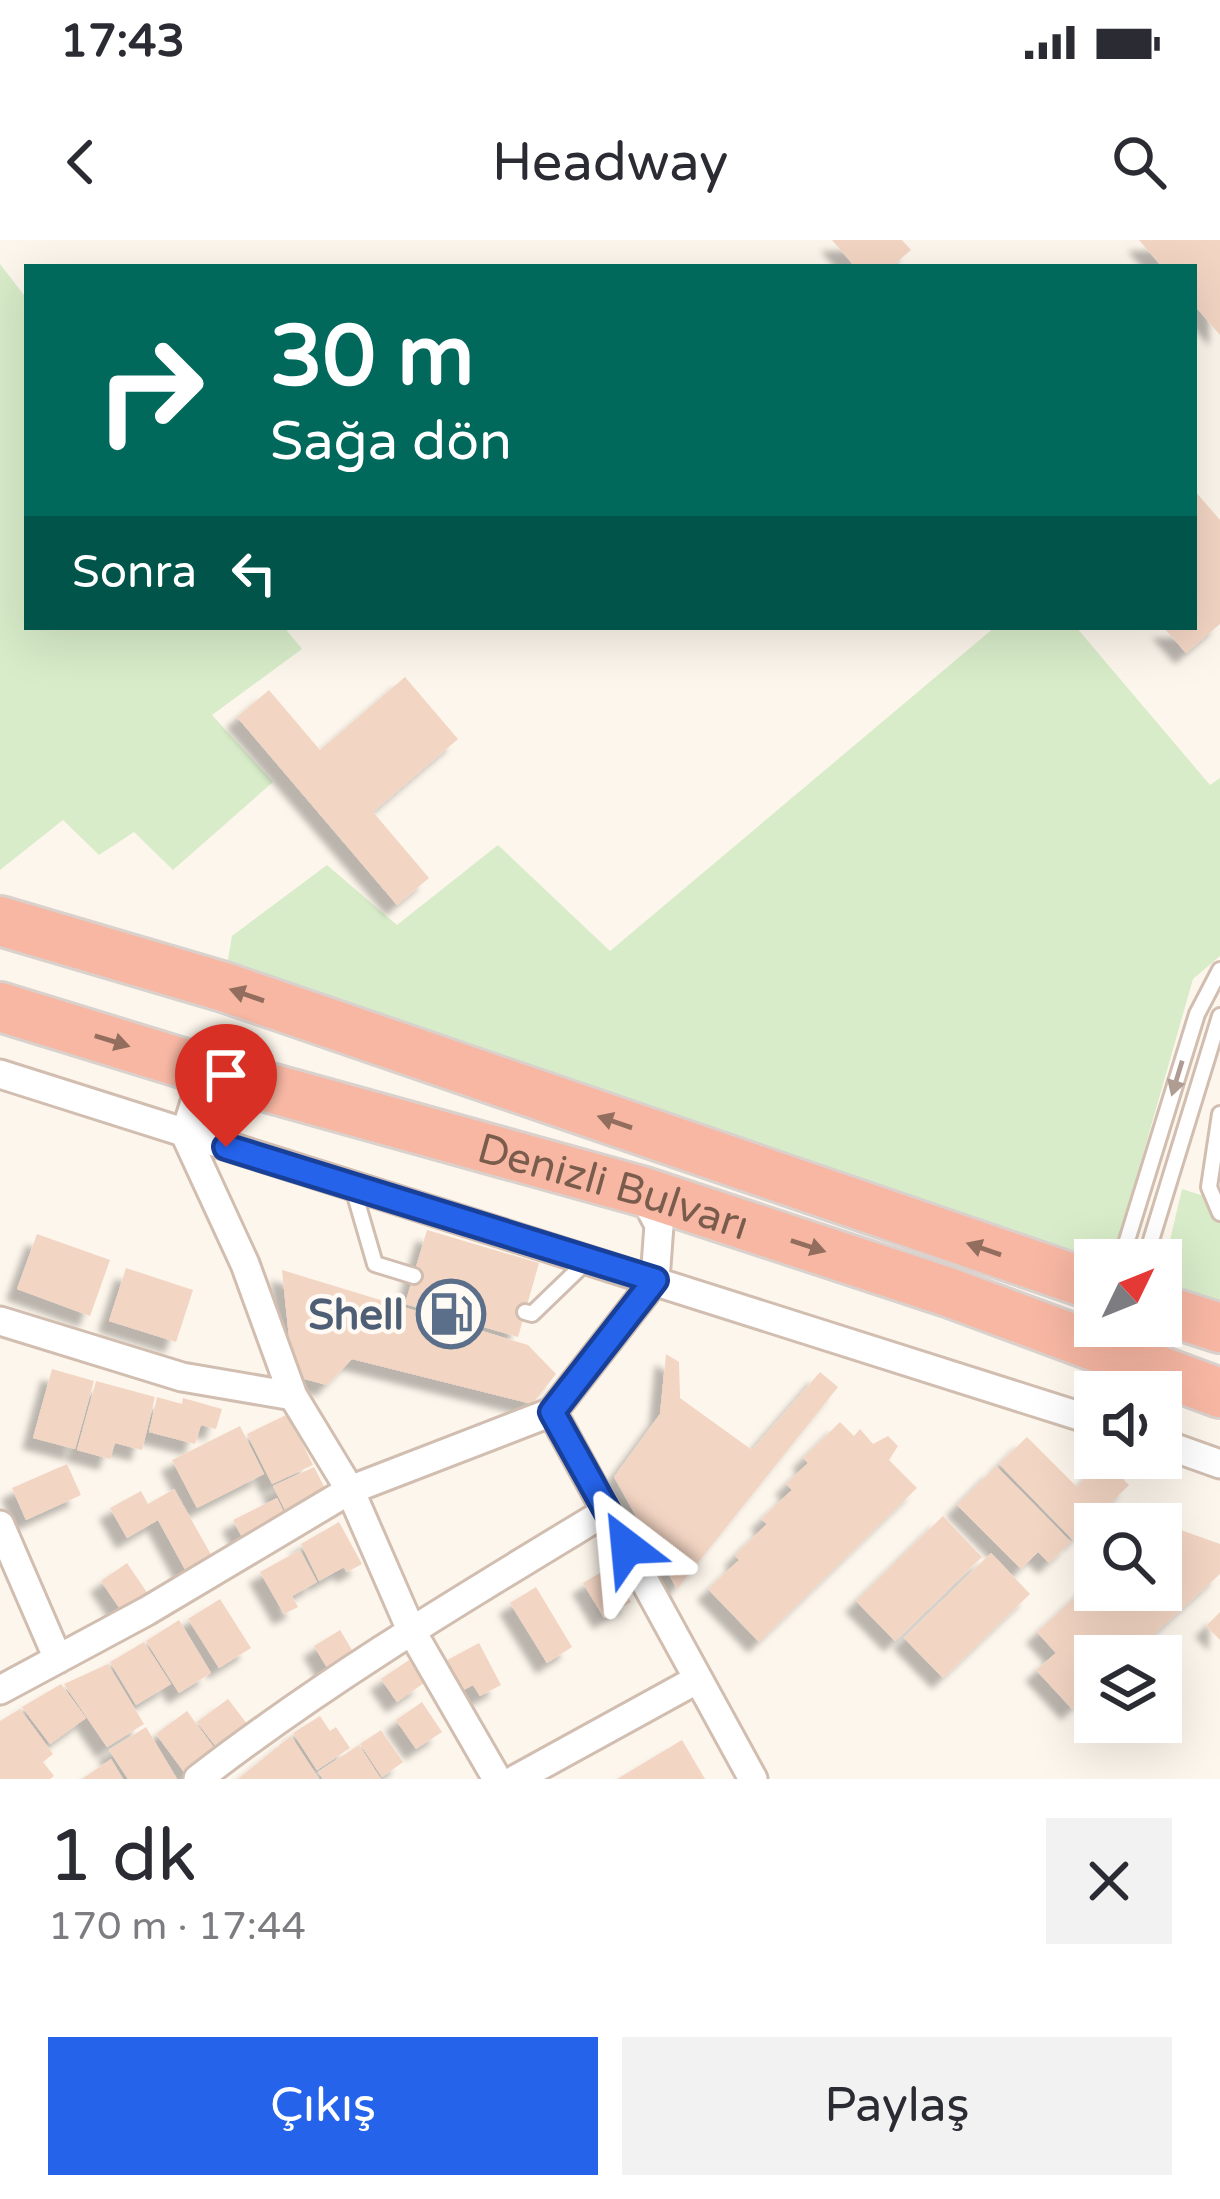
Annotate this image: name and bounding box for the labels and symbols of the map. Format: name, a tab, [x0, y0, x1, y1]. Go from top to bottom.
one-way arrow	[228, 984, 265, 1003]
pin	[175, 1024, 277, 1147]
one-way arrow	[94, 1033, 131, 1052]
one-way arrow	[1167, 1060, 1185, 1097]
one-way arrow	[597, 1112, 633, 1130]
street label: Denizli Bulvarı	[472, 1123, 755, 1252]
one-way arrow	[790, 1238, 827, 1257]
one-way arrow	[965, 1239, 1002, 1258]
north arrow	[1074, 1239, 1182, 1347]
fuel station icon: Shell	[416, 1279, 486, 1349]
place label: Shell	[308, 1290, 404, 1341]
position arrow	[564, 1484, 690, 1610]

